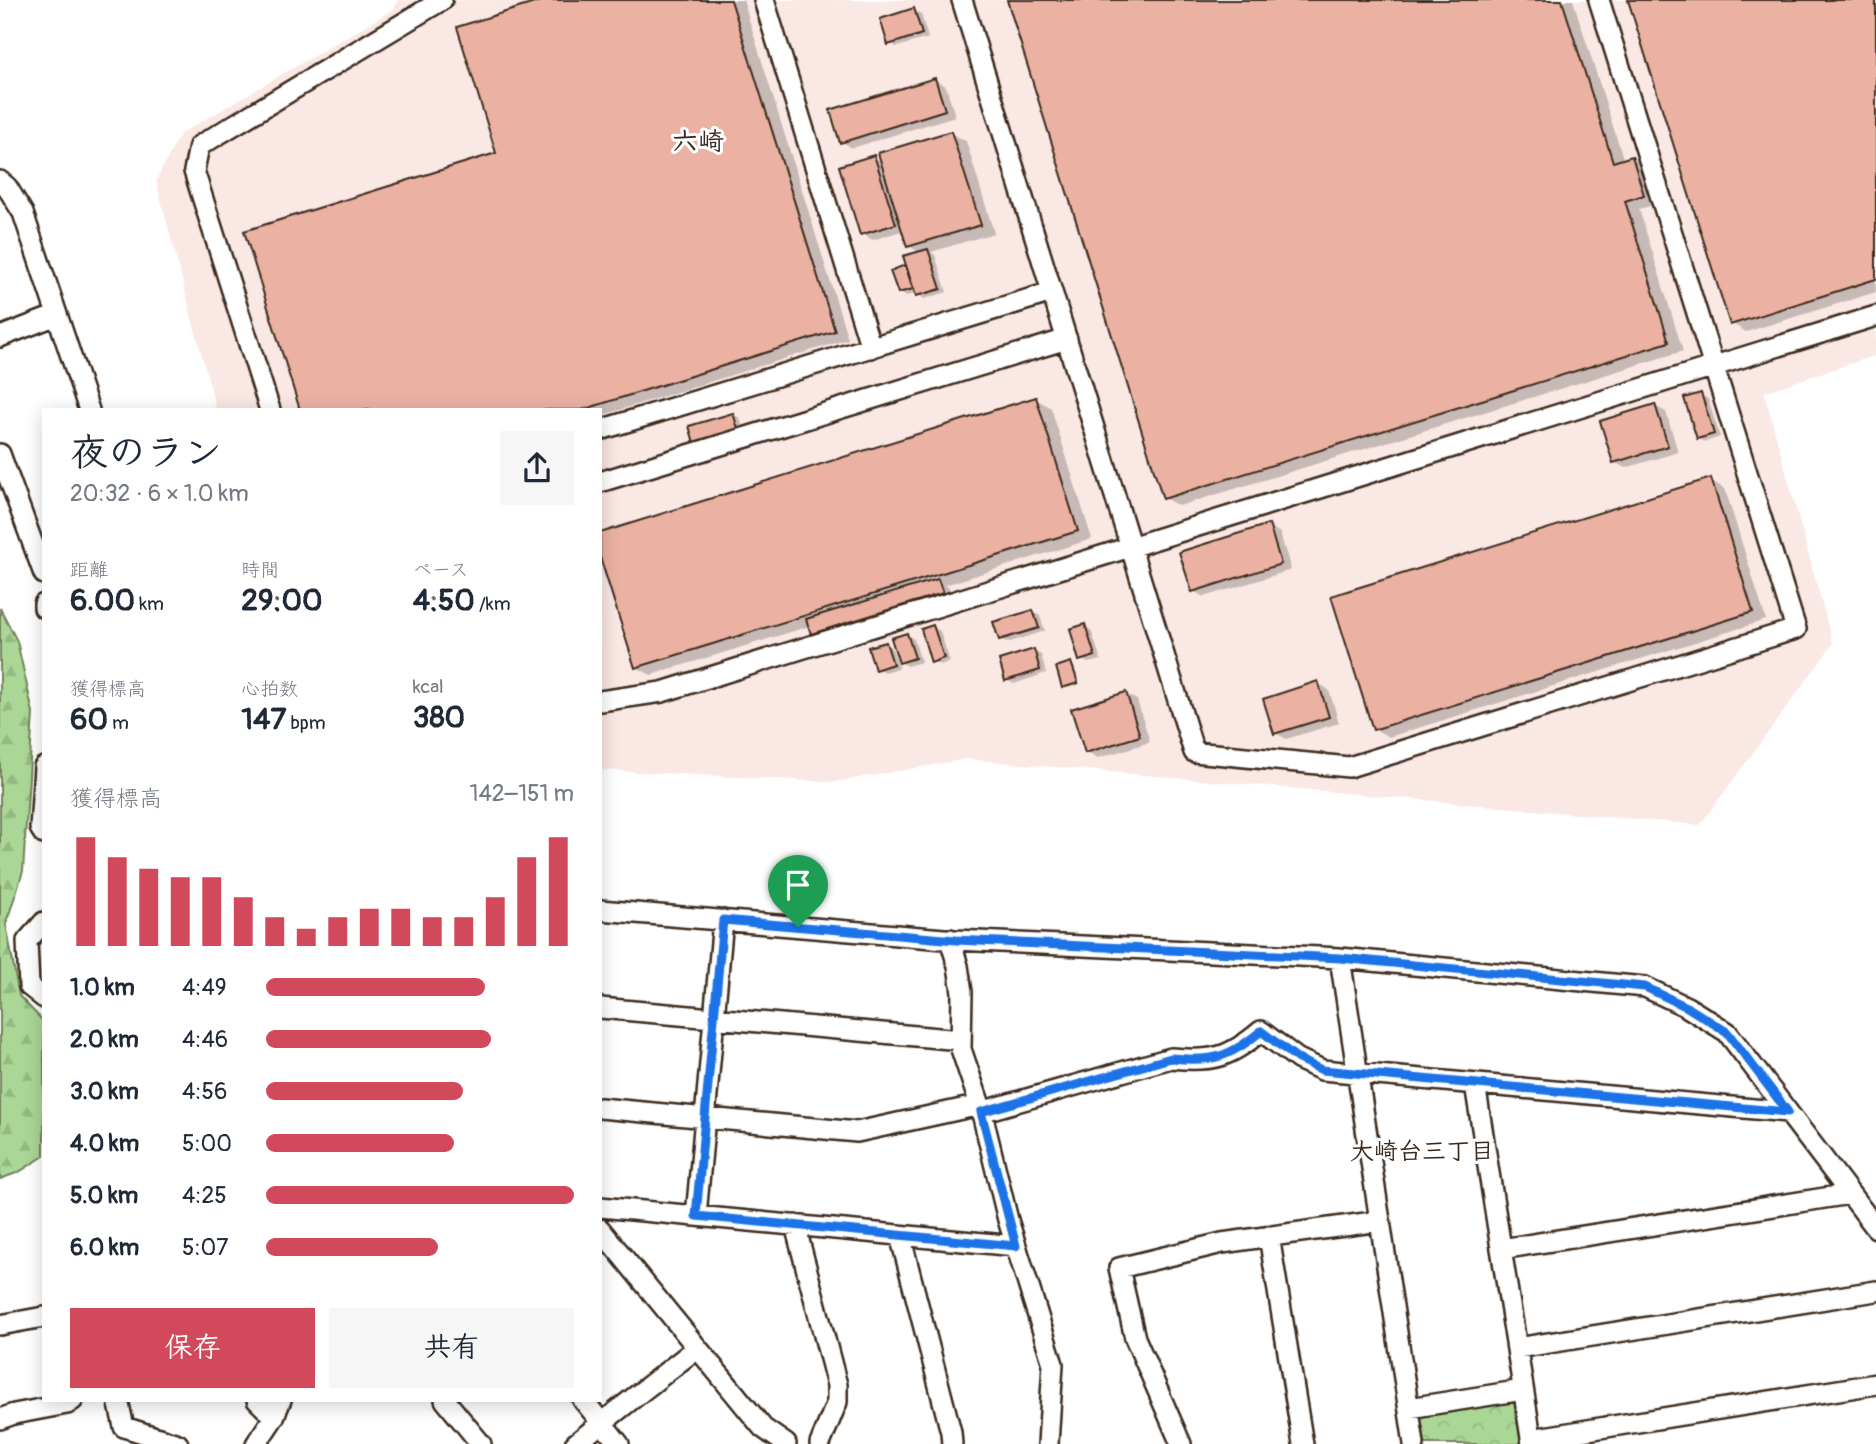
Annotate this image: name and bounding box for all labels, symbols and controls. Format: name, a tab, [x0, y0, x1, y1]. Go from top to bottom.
district label: 六崎	[672, 126, 724, 158]
text: 夜のラン	[70, 429, 222, 477]
button: share	[500, 431, 574, 505]
text: 20:32 · 6 × 1.0 km	[70, 479, 249, 508]
text: 距離	[70, 558, 108, 582]
text: 時間	[241, 558, 279, 582]
text: ペース	[413, 558, 469, 582]
text: 6.00	[70, 582, 135, 619]
text: 29:00	[241, 582, 323, 619]
text: 4:50	[413, 582, 475, 619]
text: km	[135, 592, 164, 616]
text: /km	[475, 592, 511, 616]
text: kcal	[413, 675, 444, 699]
text: 獲得標高	[70, 677, 146, 701]
text: 心拍数	[241, 677, 298, 701]
text: 380	[413, 699, 465, 736]
text: 60	[70, 701, 108, 738]
text: 147	[241, 701, 286, 738]
text: m	[108, 711, 129, 735]
text: bpm	[286, 711, 326, 735]
text: 142–151 m	[469, 779, 574, 808]
text: 獲得標高	[70, 784, 162, 813]
pin	[768, 855, 828, 927]
icon: arrive	[779, 866, 817, 904]
text: 1.0 km	[70, 973, 135, 1002]
text: 4:49	[182, 973, 227, 1002]
text: 2.0 km	[70, 1025, 139, 1054]
text: 4:46	[182, 1025, 228, 1054]
text: 3.0 km	[70, 1077, 139, 1106]
text: 4:56	[182, 1077, 227, 1106]
text: 4.0 km	[70, 1129, 139, 1158]
text: 5:00	[182, 1129, 232, 1158]
district label: 大崎台三丁目	[1350, 1137, 1494, 1166]
text: 5.0 km	[70, 1181, 138, 1210]
text: 4:25	[182, 1181, 227, 1210]
text: 6.0 km	[70, 1233, 139, 1262]
text: 5:07	[182, 1233, 228, 1262]
button: 保存	[70, 1308, 315, 1388]
button: 共有	[329, 1308, 574, 1388]

